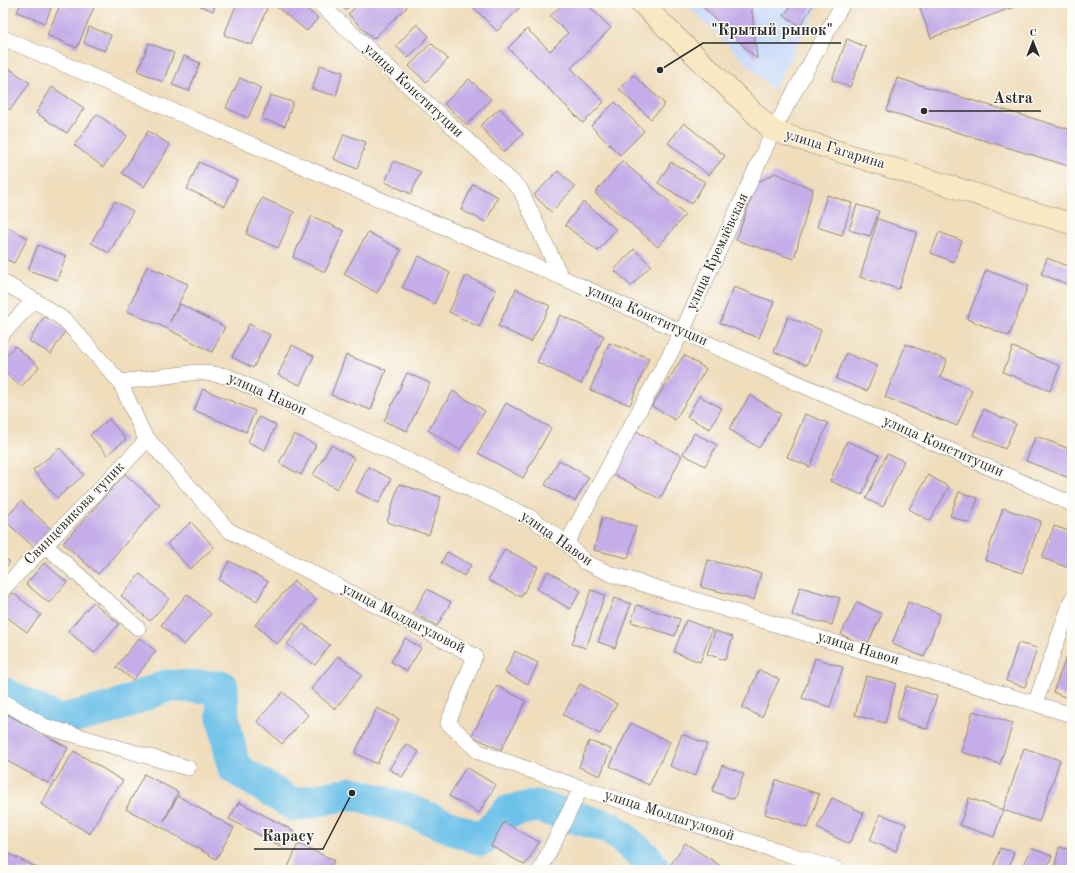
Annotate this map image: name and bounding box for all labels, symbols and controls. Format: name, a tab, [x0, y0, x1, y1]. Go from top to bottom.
callout: "Крытый рынок"	[703, 15, 841, 43]
north arrow	[1013, 22, 1053, 62]
text: "Крытый рынок"	[711, 23, 833, 39]
text: С	[1029, 28, 1037, 39]
street label: улица Конституции	[360, 41, 466, 141]
callout: Astra	[985, 83, 1041, 111]
text: Astra	[993, 91, 1033, 107]
street label: улица Гагарина	[783, 128, 887, 173]
street label: улица Кремлёвская	[684, 191, 752, 313]
street label: улица Конституции	[584, 283, 710, 349]
street label: улица Навои	[225, 371, 309, 419]
street label: улица Конституции	[880, 414, 1006, 480]
street label: Свинцевикова тупик	[22, 459, 128, 568]
street label: улица Навои	[517, 509, 595, 569]
street label: улица Молдагуловой	[339, 581, 467, 657]
street label: улица Навои	[815, 629, 901, 669]
street label: улица Молдагуловой	[602, 788, 736, 844]
callout: Карасу	[254, 821, 323, 849]
text: Карасу	[262, 829, 314, 845]

